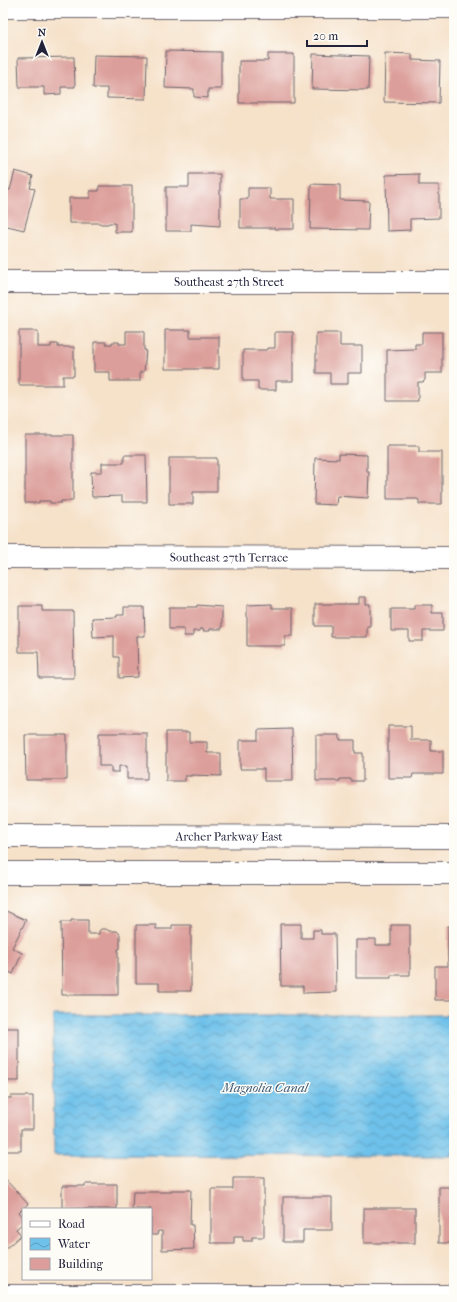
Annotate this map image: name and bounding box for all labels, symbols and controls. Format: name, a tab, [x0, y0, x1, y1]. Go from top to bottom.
north arrow	[22, 22, 62, 62]
scale bar	[307, 22, 367, 48]
text: N	[38, 26, 47, 39]
text: 20 m	[313, 29, 338, 43]
street label: Southeast 27th Street	[174, 275, 285, 289]
street label: Southeast 27th Terrace	[170, 550, 288, 565]
street label: Archer Parkway East	[174, 829, 283, 844]
water label: Magnolia Canal	[221, 1080, 310, 1095]
legend	[22, 1208, 152, 1280]
text: Road	[58, 1217, 85, 1231]
text: Water	[57, 1237, 91, 1251]
text: Building	[58, 1257, 103, 1271]

